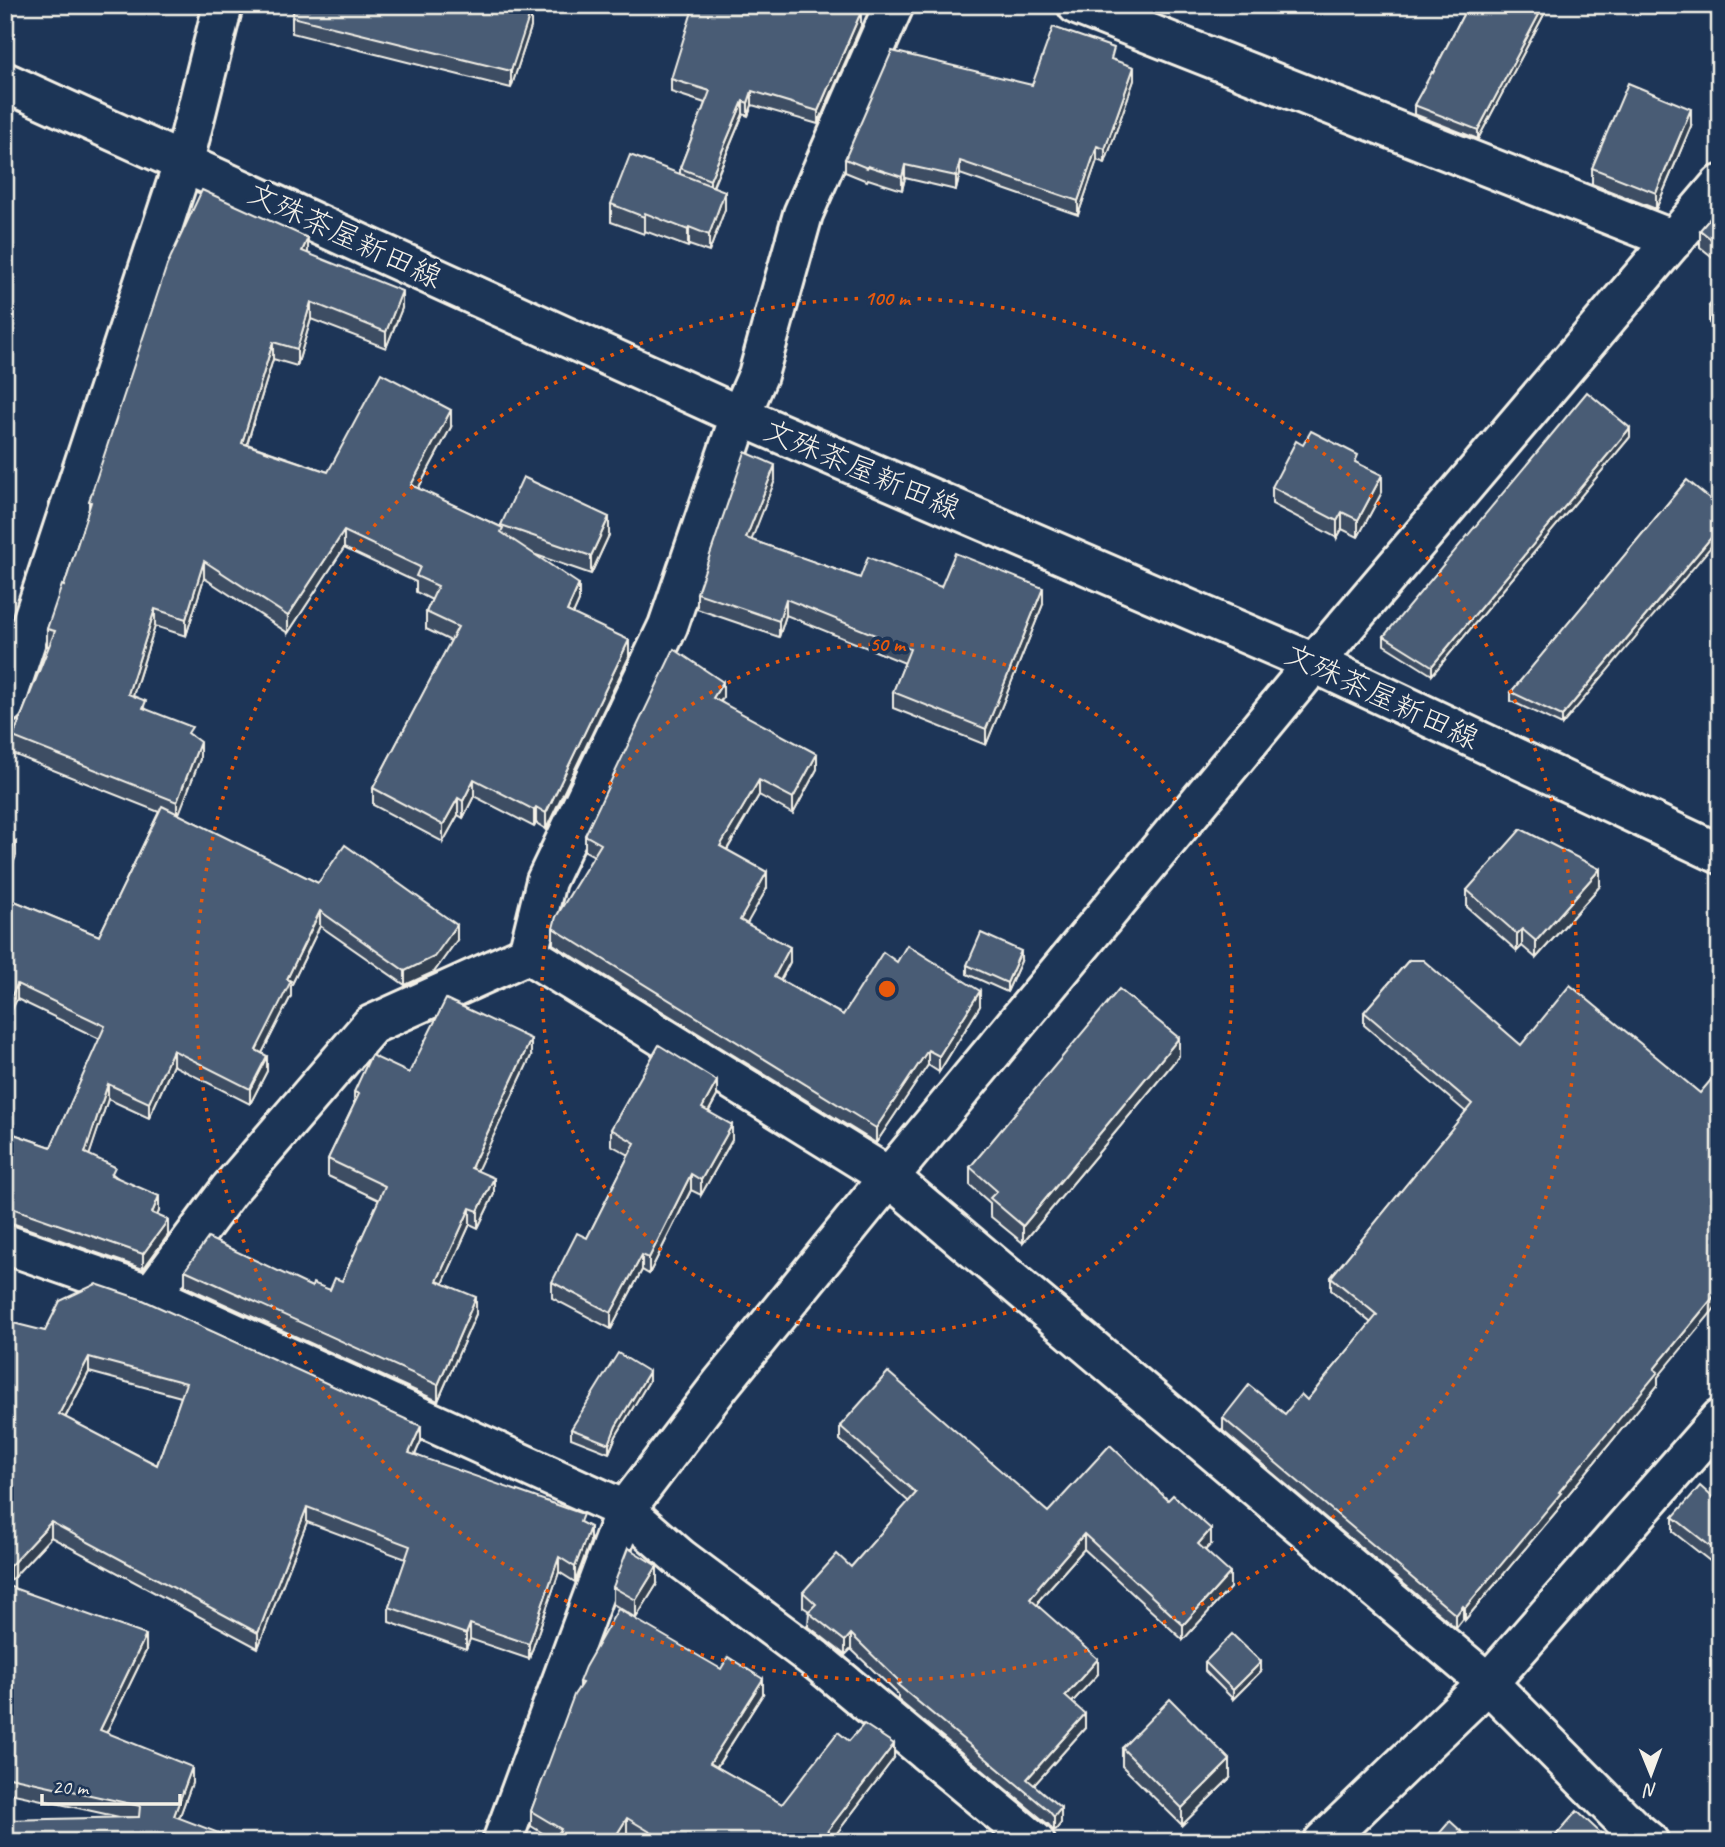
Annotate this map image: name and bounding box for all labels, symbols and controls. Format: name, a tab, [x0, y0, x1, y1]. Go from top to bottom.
street label: 文殊茶屋新田線	[242, 173, 448, 297]
text: 100 m	[864, 285, 912, 311]
street label: 文殊茶屋新田線	[758, 410, 966, 528]
text: 50 m	[869, 631, 907, 657]
street label: 文殊茶屋新田線	[1279, 634, 1485, 758]
centre of rings	[875, 977, 899, 1001]
north arrow	[1616, 1738, 1686, 1808]
scale bar	[42, 1763, 180, 1807]
text: 20 m	[52, 1774, 90, 1800]
text: N	[1642, 1778, 1657, 1802]

